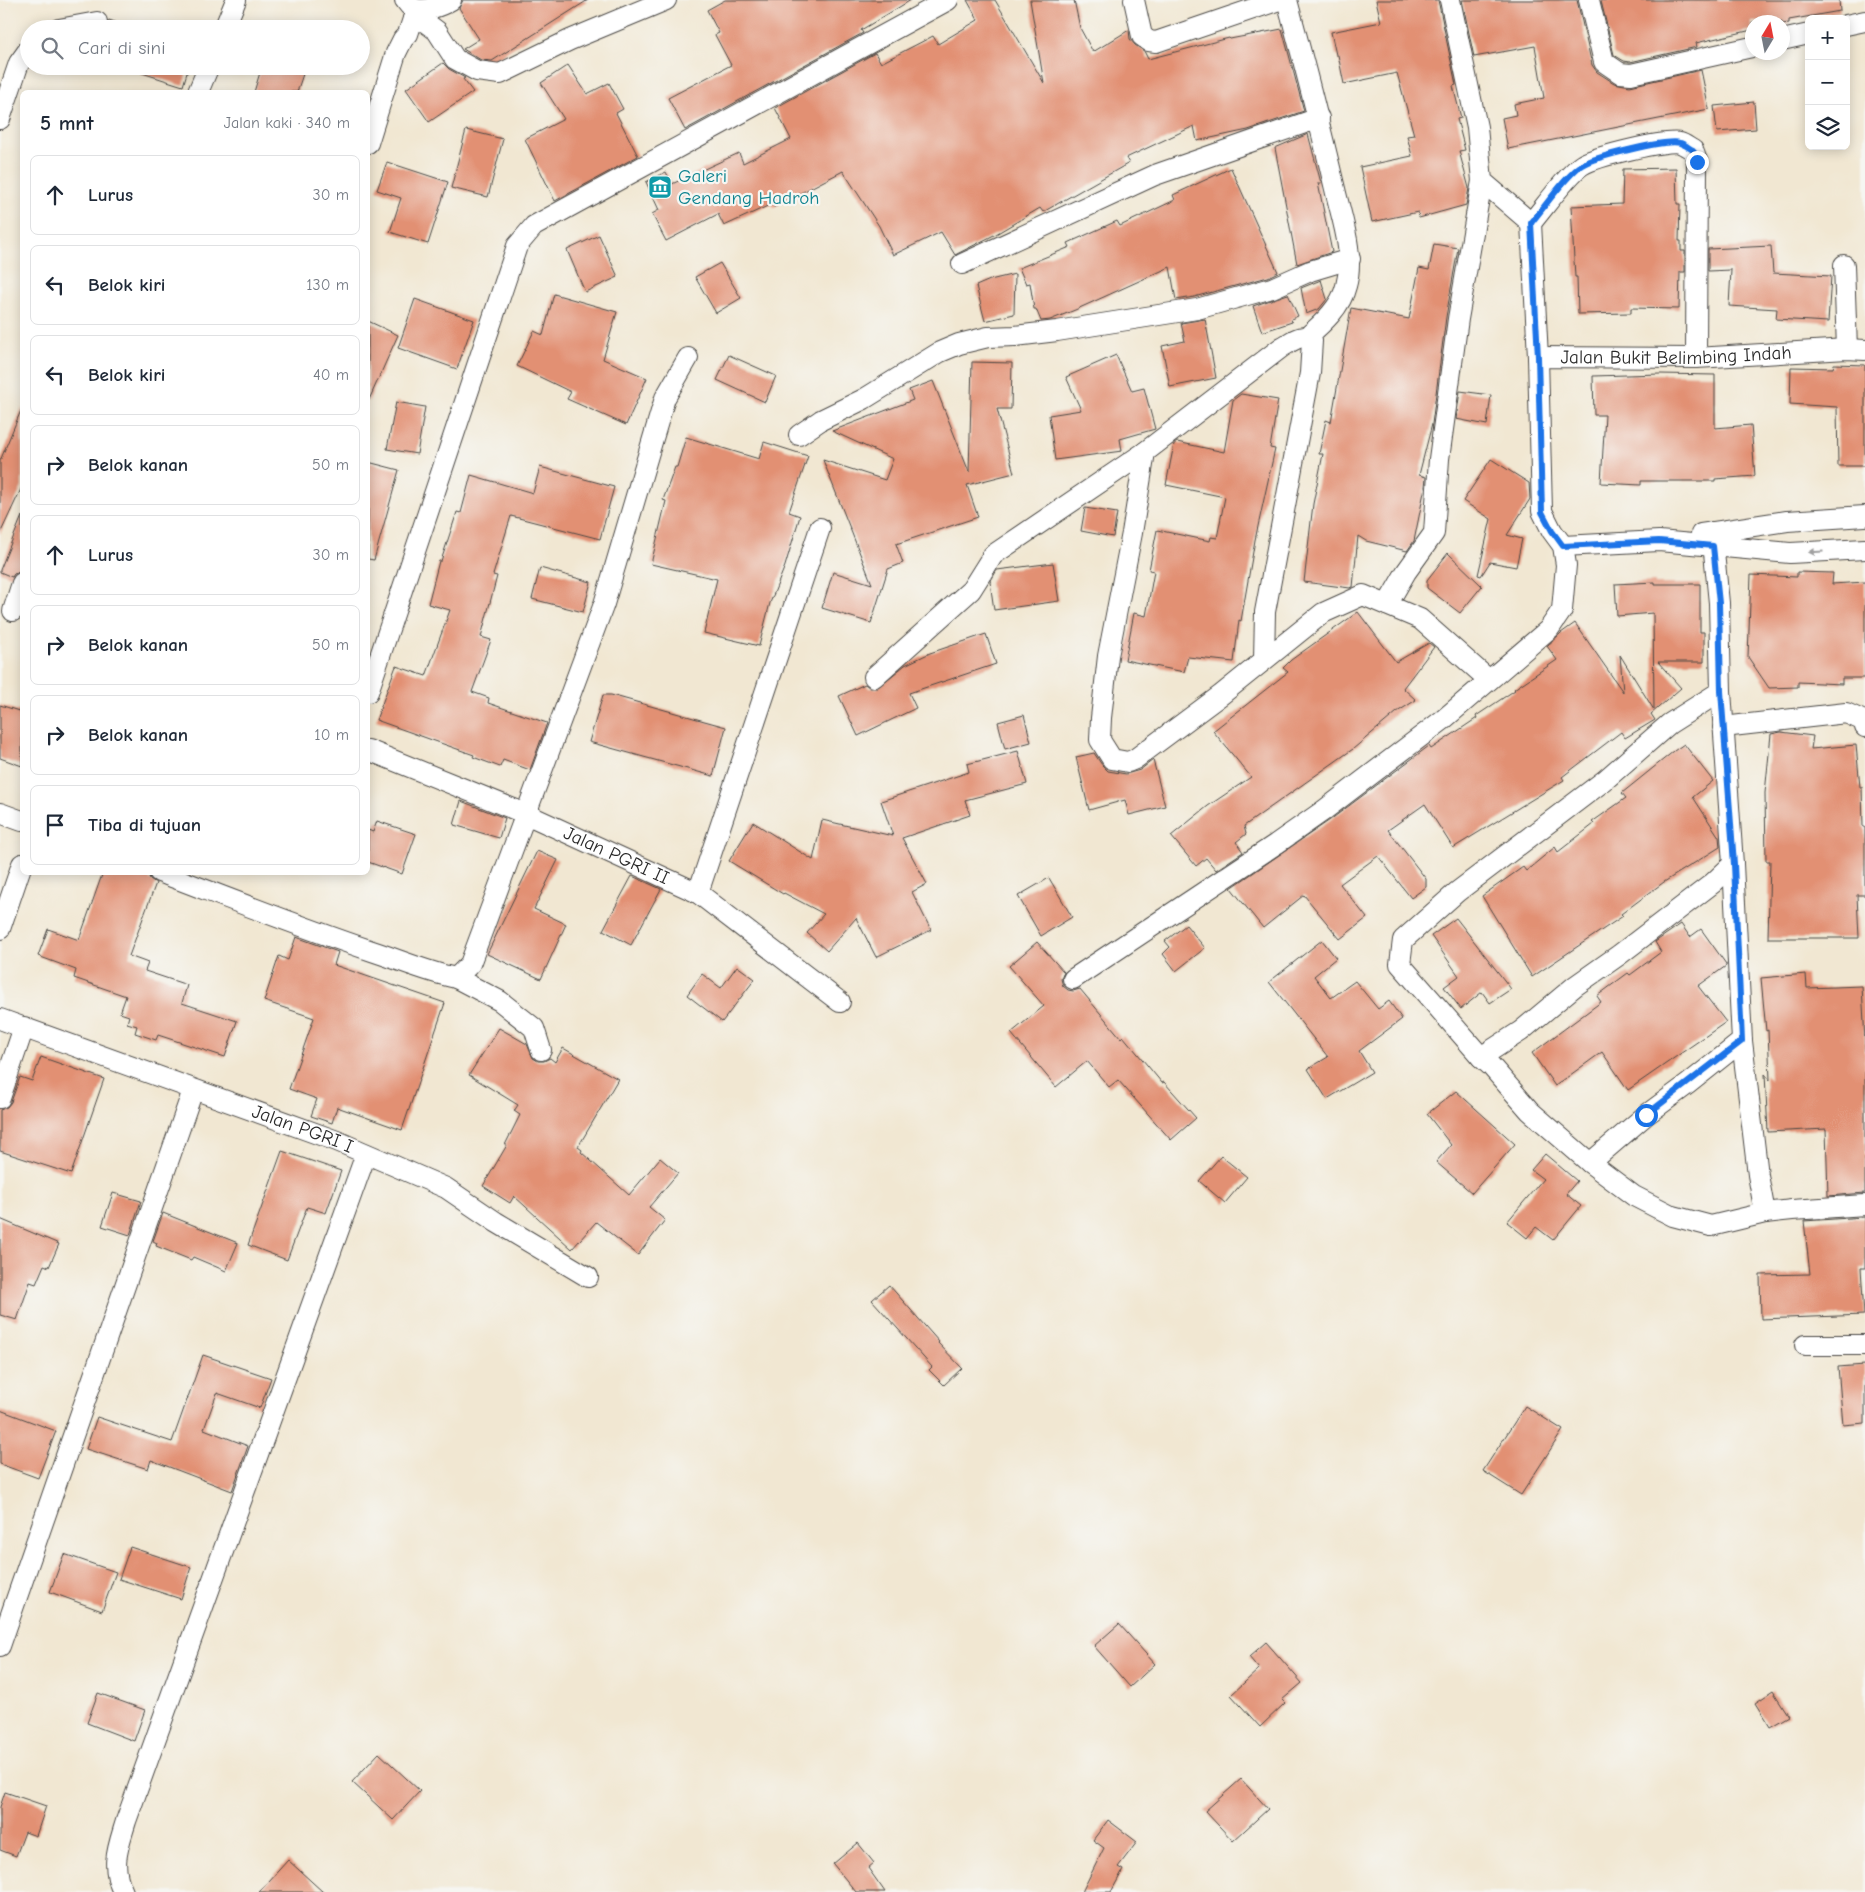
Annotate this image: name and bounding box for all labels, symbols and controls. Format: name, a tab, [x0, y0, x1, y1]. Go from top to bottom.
north arrow	[1745, 15, 1790, 60]
map controls	[1805, 15, 1850, 150]
button: +	[1805, 15, 1850, 60]
search box	[20, 20, 370, 75]
icon: search	[38, 34, 66, 62]
text: Cari di sini	[78, 37, 165, 59]
button: −	[1805, 60, 1850, 105]
button: layers	[1805, 105, 1850, 150]
text: 5 mnt	[40, 111, 94, 135]
text: Jalan kaki · 340 m	[224, 114, 350, 132]
route end	[1686, 151, 1709, 174]
place label: Galeri Gendang Hadroh	[678, 165, 820, 209]
museum icon: Galeri Gendang Hadroh	[647, 174, 673, 200]
icon: ahead	[41, 181, 69, 209]
text: Lurus	[88, 184, 133, 206]
text: 30 m	[313, 186, 349, 204]
icon: left	[41, 271, 69, 299]
text: Belok kiri	[88, 274, 165, 296]
text: 130 m	[306, 276, 349, 294]
street label: Jalan Bukit Belimbing Indah	[1560, 341, 1792, 369]
icon: left	[41, 361, 69, 389]
text: Belok kiri	[88, 364, 165, 386]
text: 40 m	[313, 366, 349, 384]
icon: right	[41, 451, 69, 479]
text: Belok kanan	[88, 454, 188, 476]
text: 50 m	[312, 456, 349, 474]
icon: ahead	[41, 541, 69, 569]
text: Lurus	[88, 544, 133, 566]
text: 30 m	[313, 546, 349, 564]
one-way arrow	[1808, 548, 1824, 556]
icon: right	[41, 631, 69, 659]
text: Belok kanan	[88, 634, 188, 656]
text: 50 m	[312, 636, 349, 654]
icon: right	[41, 721, 69, 749]
text: Belok kanan	[88, 724, 188, 746]
text: 10 m	[314, 726, 349, 744]
icon: arrive	[41, 811, 69, 839]
text: Tiba di tujuan	[88, 814, 201, 836]
street label: Jalan PGRI II	[560, 822, 673, 889]
street label: Jalan PGRI I	[249, 1100, 357, 1158]
route start	[1635, 1104, 1658, 1127]

